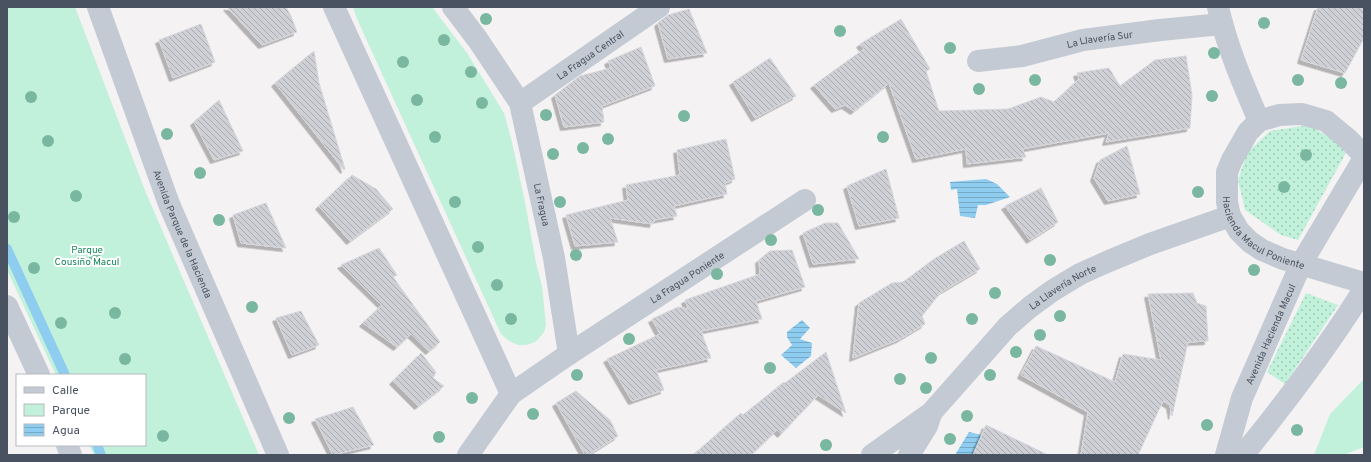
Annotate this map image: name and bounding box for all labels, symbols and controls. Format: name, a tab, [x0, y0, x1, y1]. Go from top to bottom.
street label: La Fragua Central	[555, 28, 627, 84]
street label: La Llavería Sur	[1065, 29, 1134, 52]
street label: Avenida Parque de la Hacienda	[149, 168, 214, 300]
street label: La Fragua	[530, 182, 552, 228]
street label: Hacienda Macul Poniente	[1219, 196, 1306, 273]
park label: Parque Cousiño Macul	[55, 244, 119, 269]
street label: La Fragua Poniente	[648, 249, 728, 307]
street label: La Llavería Norte	[1027, 263, 1099, 314]
street label: Avenida Hacienda Macul	[1244, 282, 1299, 387]
legend	[16, 374, 146, 446]
text: Calle	[52, 383, 79, 399]
text: Parque	[52, 403, 90, 419]
text: Agua	[52, 423, 80, 439]

